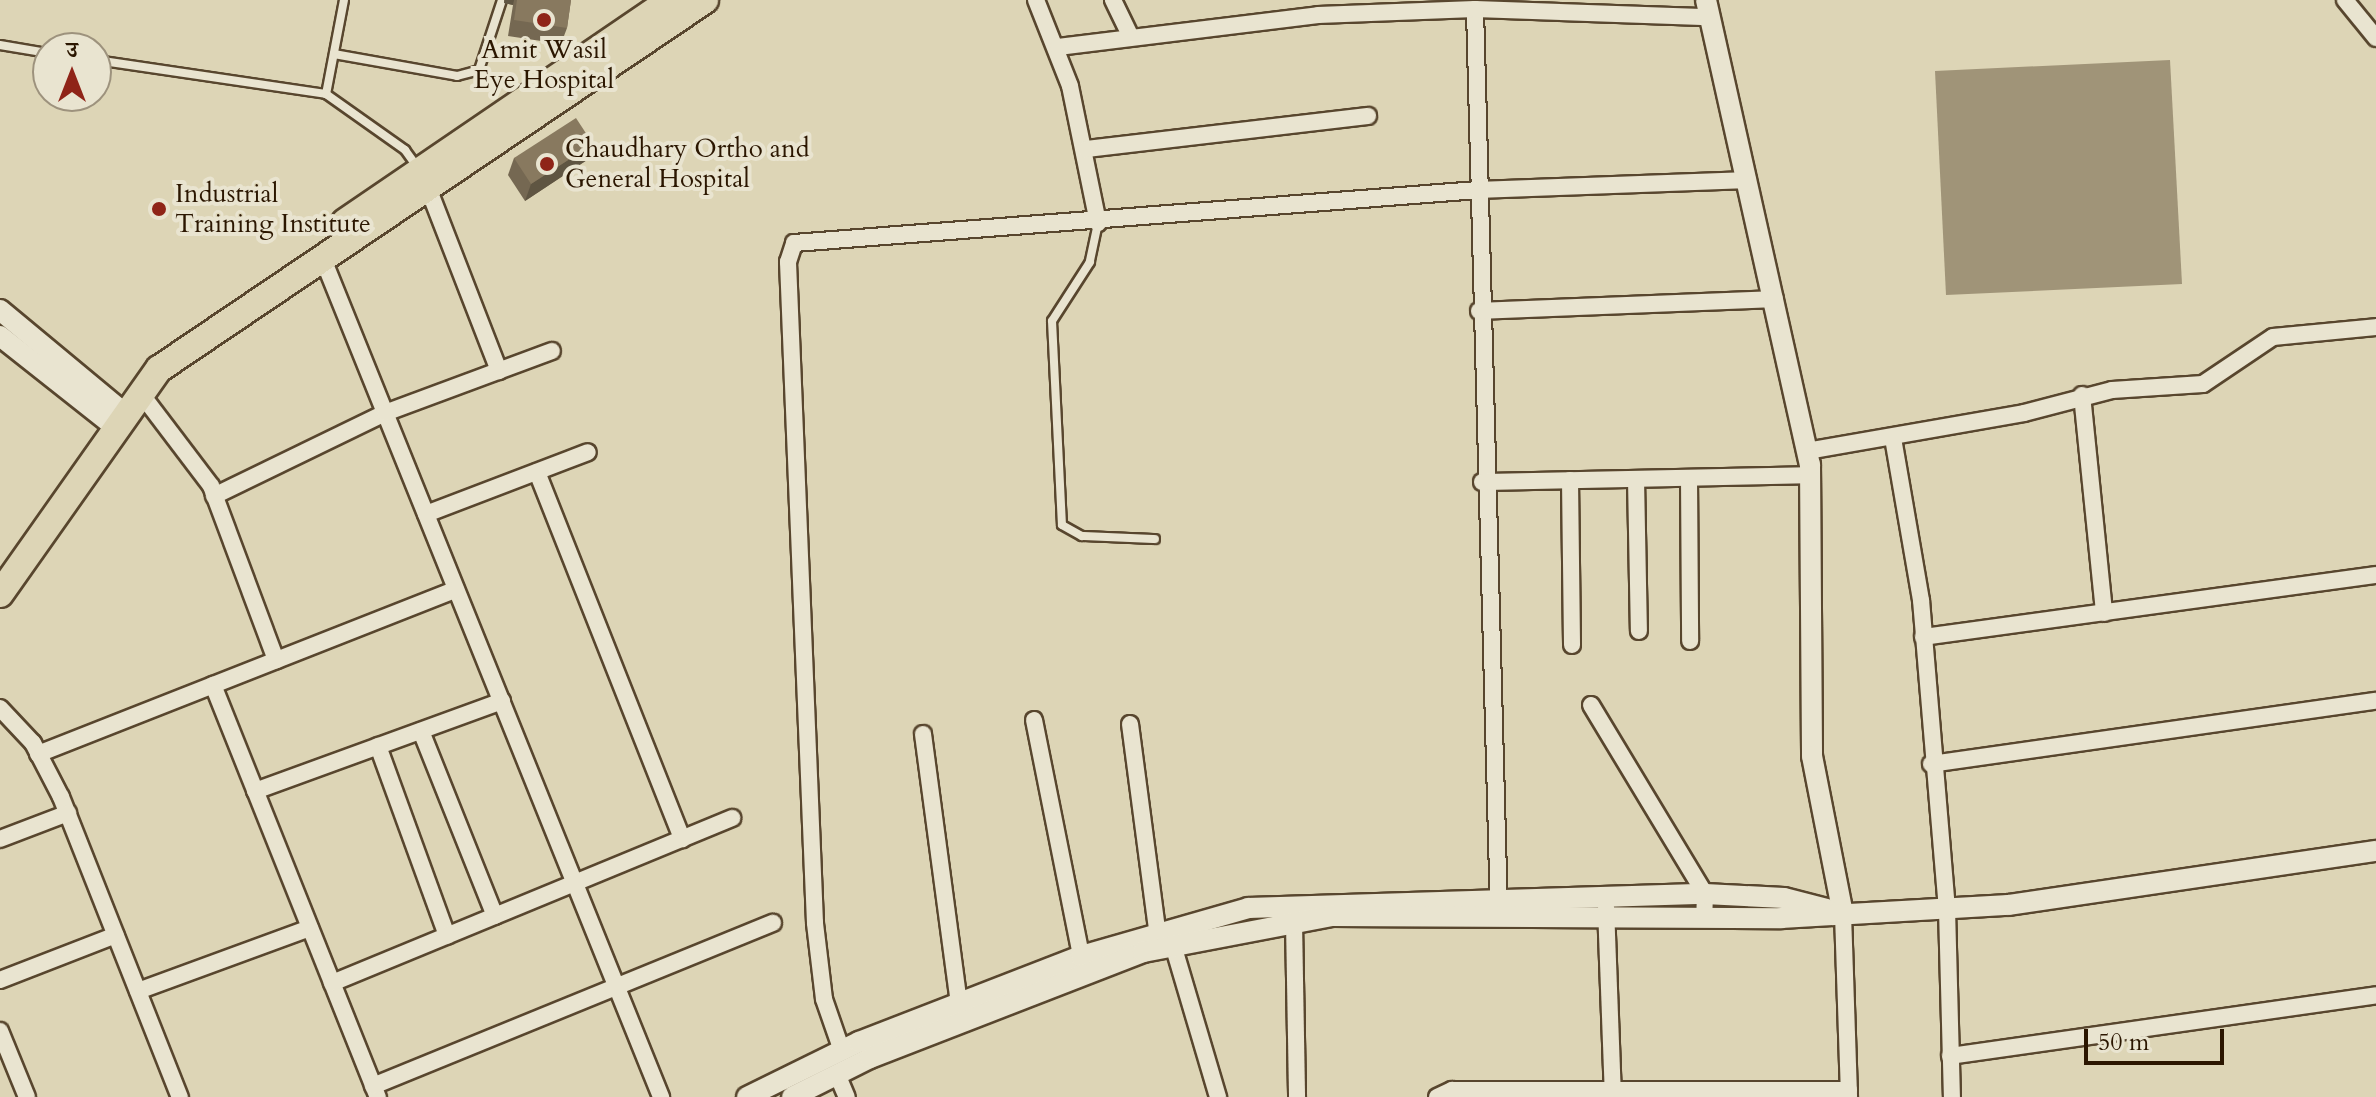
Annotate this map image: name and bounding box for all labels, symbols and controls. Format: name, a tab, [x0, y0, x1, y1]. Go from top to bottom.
marker: Amit Wasil Eye Hospital	[533, 9, 555, 31]
north arrow	[32, 32, 112, 112]
place label: Amit Wasil Eye Hospital	[474, 34, 614, 96]
text: उ	[66, 35, 78, 65]
place label: Chaudhary Ortho and General Hospital	[565, 133, 810, 194]
marker: Chaudhary Ortho and General Hospital	[536, 153, 558, 175]
place label: Industrial Training Institute	[175, 178, 371, 240]
marker: Industrial Training Institute	[150, 200, 168, 218]
scale bar	[2088, 1013, 2228, 1063]
text: 50 m	[2098, 1026, 2149, 1059]

